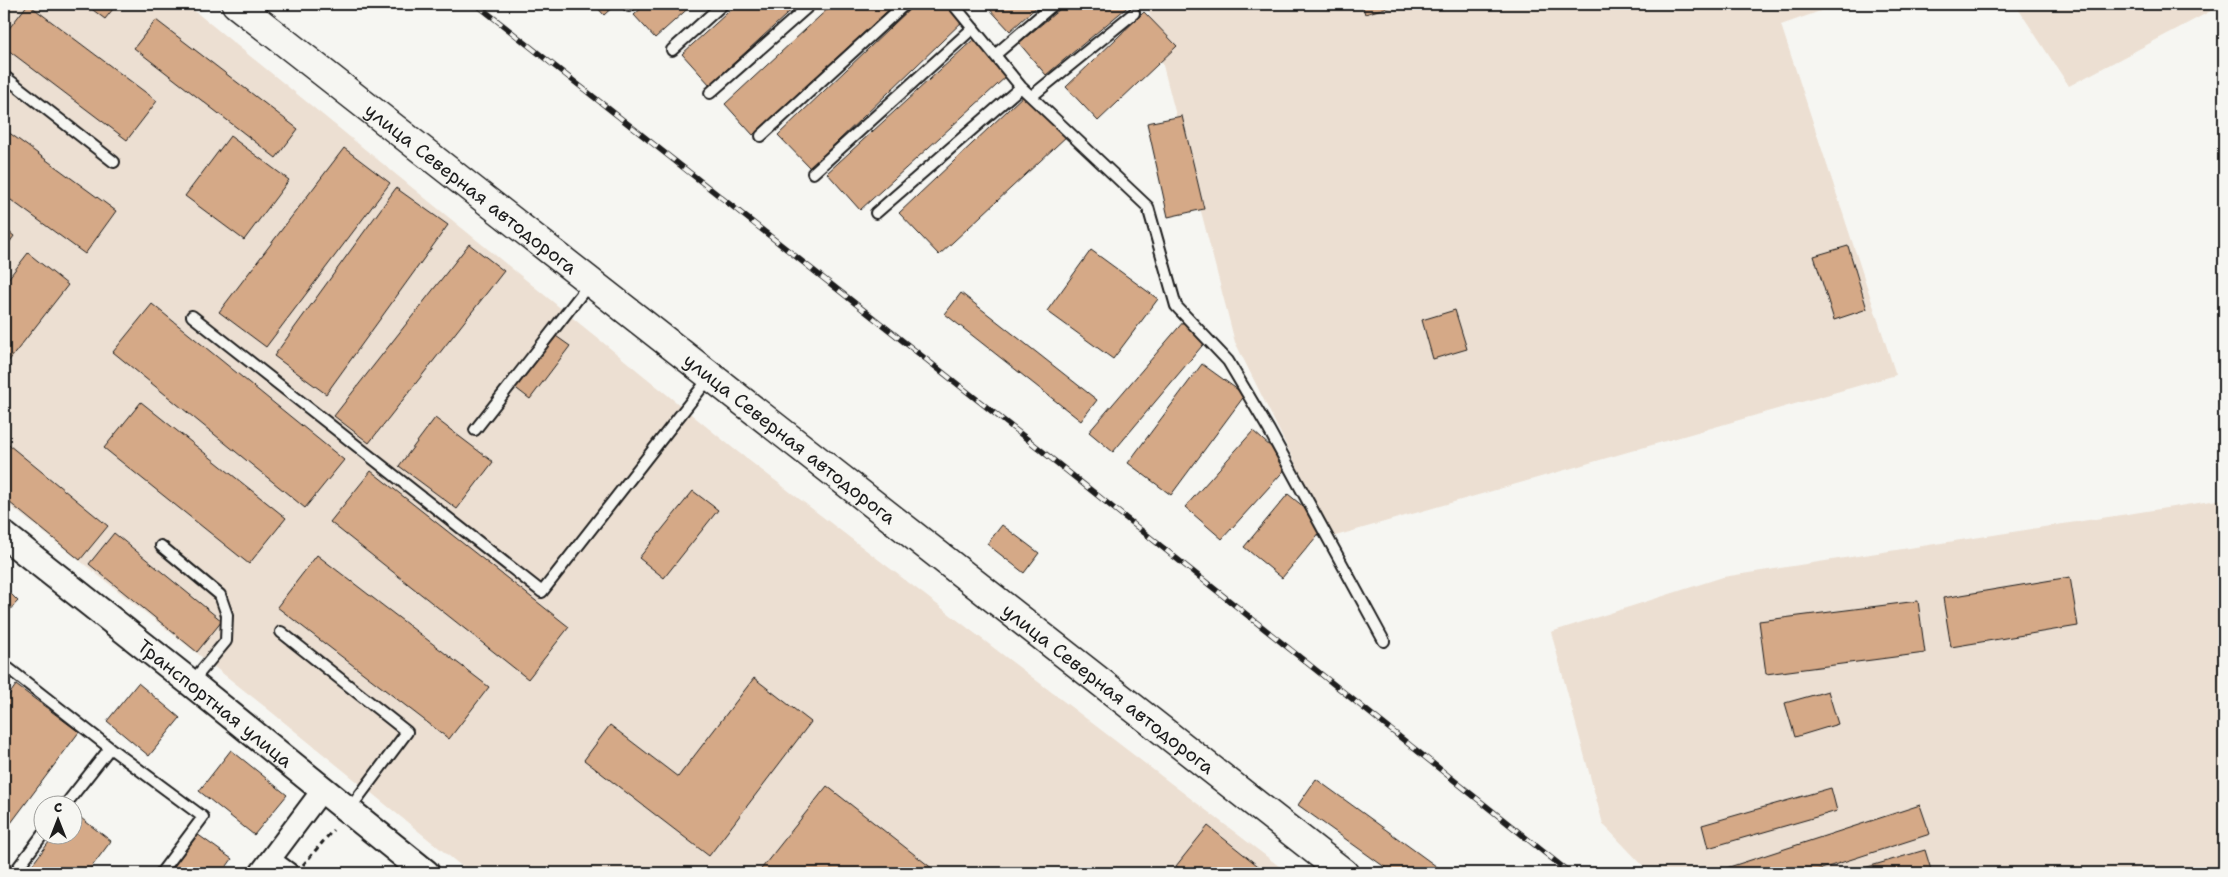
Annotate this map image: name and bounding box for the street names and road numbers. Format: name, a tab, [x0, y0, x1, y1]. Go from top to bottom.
street label: улица Северная автодорога	[360, 97, 583, 280]
street label: улица Северная автодорога	[679, 347, 901, 530]
street label: улица Северная автодорога	[997, 597, 1220, 780]
street label: Транспортная улица	[133, 633, 298, 773]

